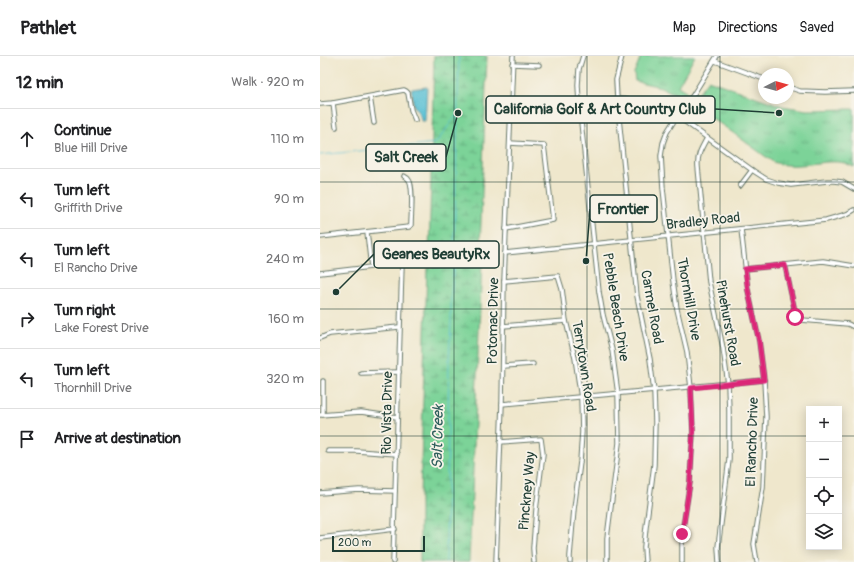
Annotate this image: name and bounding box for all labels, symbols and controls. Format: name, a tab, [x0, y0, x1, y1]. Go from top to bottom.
text: Pathlet	[20, 16, 76, 40]
text: Map	[673, 19, 696, 36]
text: Directions	[718, 19, 777, 36]
text: Saved	[799, 19, 834, 36]
north arrow	[758, 68, 794, 104]
text: 12 min	[16, 72, 63, 93]
text: Walk · 920 m	[231, 74, 304, 90]
callout: California Golf & Art Country Club	[486, 96, 715, 123]
text: California Golf & Art Country Club	[494, 100, 706, 119]
text: Continue	[54, 121, 112, 140]
icon: ahead	[16, 128, 38, 150]
text: 110 m	[271, 131, 304, 147]
text: Blue Hill Drive	[54, 140, 128, 156]
callout: Salt Creek	[366, 144, 446, 171]
text: Salt Creek	[374, 148, 439, 167]
text: Turn left	[54, 181, 110, 200]
icon: left	[16, 188, 38, 210]
text: 90 m	[274, 191, 304, 207]
callout: Frontier	[590, 195, 657, 222]
text: Griffith Drive	[54, 200, 122, 216]
text: Frontier	[597, 200, 650, 219]
street label: Bradley Road	[665, 209, 741, 233]
text: Turn left	[54, 241, 110, 260]
callout: Geanes BeautyRx	[374, 241, 499, 268]
text: Geanes BeautyRx	[382, 245, 491, 264]
icon: left	[16, 248, 38, 270]
text: 240 m	[266, 251, 304, 267]
street label: Pebble Beach Drive	[599, 252, 633, 363]
street label: Thornhill Drive	[673, 256, 705, 342]
text: El Rancho Drive	[54, 260, 137, 276]
street label: Carmel Road	[637, 269, 667, 345]
street label: Potomac Drive	[484, 277, 502, 365]
street label: Pinehurst Road	[712, 278, 744, 368]
text: Turn right	[54, 301, 115, 320]
icon: right	[16, 308, 38, 330]
route start	[786, 308, 804, 326]
text: 160 m	[268, 311, 304, 327]
street label: Terrytown Road	[568, 319, 600, 413]
text: Lake Forest Drive	[54, 320, 149, 336]
text: Turn left	[54, 361, 110, 380]
icon: left	[16, 368, 38, 390]
text: 320 m	[266, 371, 304, 387]
street label: Rio Vista Drive	[378, 371, 396, 455]
text: Thornhill Drive	[54, 380, 132, 396]
street label: El Rancho Drive	[742, 397, 762, 487]
water label: Salt Creek	[428, 403, 448, 469]
map controls	[806, 406, 842, 550]
button: +	[806, 406, 842, 442]
icon: arrive	[16, 428, 38, 450]
text: Arrive at destination	[54, 429, 181, 448]
button: −	[806, 442, 842, 478]
street label: Pinckney Way	[515, 451, 539, 531]
button: locate	[806, 478, 842, 514]
button: layers	[806, 514, 842, 550]
route end	[673, 525, 691, 543]
scale bar	[332, 534, 425, 553]
text: 200 m	[338, 536, 371, 549]

